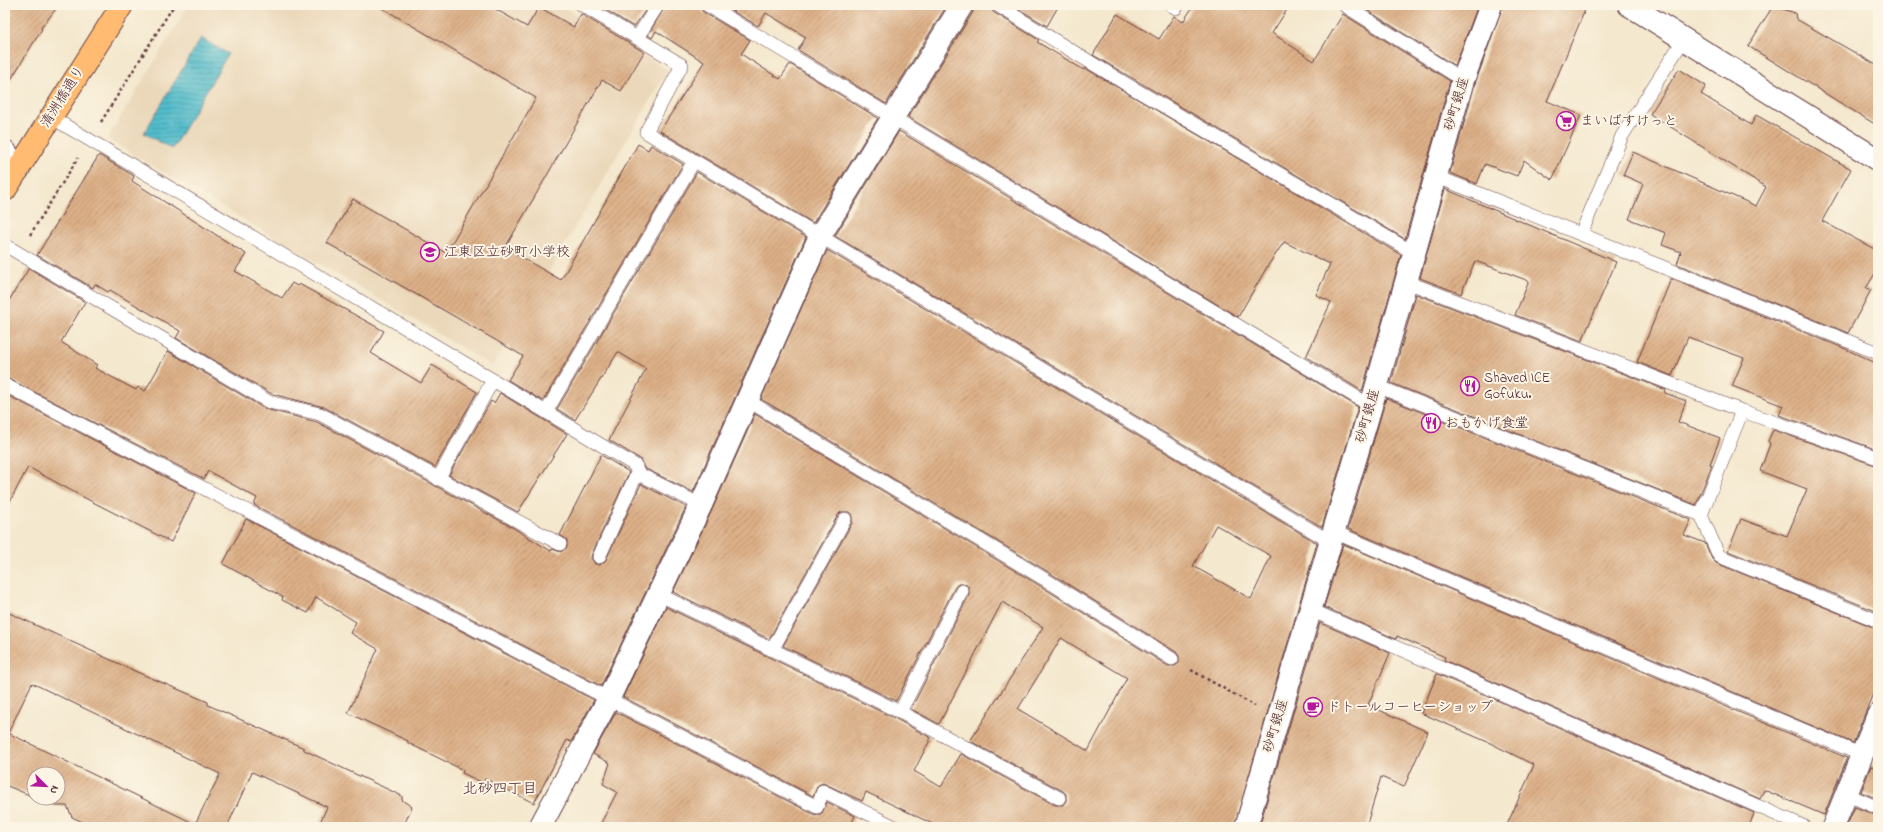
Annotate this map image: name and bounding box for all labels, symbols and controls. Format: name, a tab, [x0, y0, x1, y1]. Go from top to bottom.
street label: 清洲橋通り	[36, 62, 90, 132]
street label: 砂町銀座	[1439, 74, 1475, 134]
supermarket icon: まいばすけっと	[1555, 110, 1577, 132]
place label: まいばすけっと	[1580, 111, 1678, 132]
school or university icon: 江東区立砂町小学校	[419, 241, 441, 263]
place label: 江東区立砂町小学校	[444, 242, 570, 263]
place label: Shaved ICE Gofuku.	[1484, 368, 1550, 405]
restaurant icon: Shaved ICE Gofuku.	[1459, 375, 1481, 397]
street label: 砂町銀座	[1350, 386, 1386, 446]
restaurant icon: おもかげ食堂	[1420, 412, 1442, 434]
place label: おもかげ食堂	[1445, 413, 1529, 434]
street label: 砂町銀座	[1258, 696, 1294, 756]
cafe icon: ドトールコーヒーショップ	[1302, 696, 1324, 718]
place label: ドトールコーヒーショップ	[1327, 697, 1493, 718]
north arrow	[26, 766, 66, 806]
district label: 北砂四丁目	[462, 778, 538, 800]
text: N	[45, 783, 63, 796]

